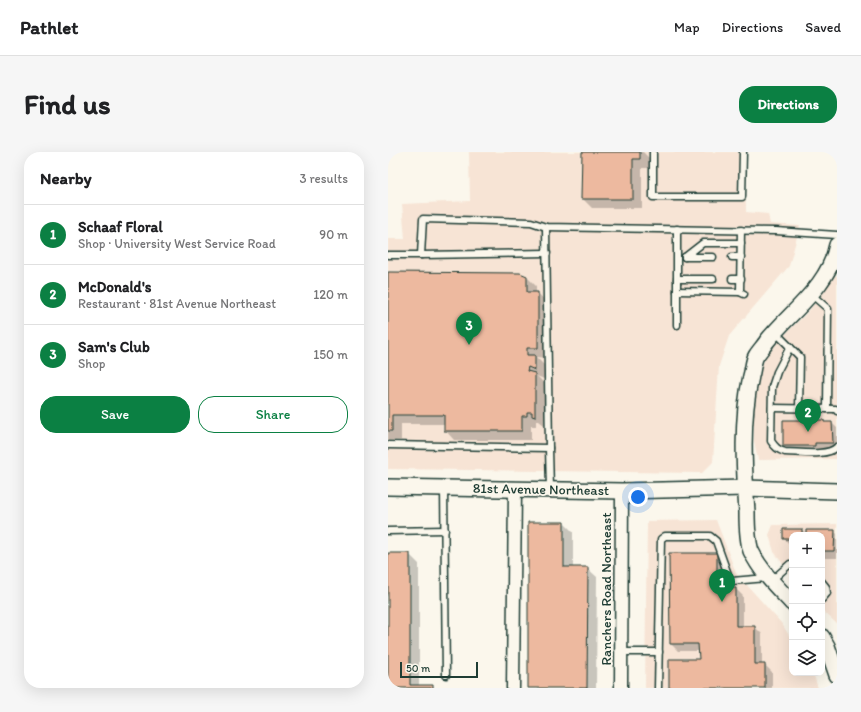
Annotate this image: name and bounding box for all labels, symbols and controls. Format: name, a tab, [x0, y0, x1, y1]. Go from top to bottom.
text: Pathlet	[20, 16, 78, 39]
text: Map	[674, 19, 700, 36]
text: Directions	[722, 19, 783, 36]
text: Saved	[805, 19, 841, 36]
button: Directions	[739, 86, 837, 123]
text: Find us	[24, 87, 111, 121]
text: Nearby	[40, 168, 92, 188]
text: 3 results	[299, 171, 348, 186]
text: Schaaf Floral	[78, 218, 163, 236]
text: 1	[50, 227, 56, 242]
text: 90 m	[319, 227, 348, 242]
text: Shop · University West Service Road	[78, 236, 276, 251]
text: McDonald's	[78, 278, 151, 296]
text: 2	[50, 287, 56, 302]
text: 120 m	[313, 287, 348, 302]
text: Restaurant · 81st Avenue Northeast	[78, 296, 276, 311]
pin: 3	[456, 312, 482, 345]
text: Sam's Club	[78, 338, 150, 356]
text: 3	[49, 347, 57, 362]
text: 150 m	[313, 347, 348, 362]
text: Shop	[78, 356, 105, 371]
button: Save	[40, 396, 190, 433]
button: Share	[198, 396, 348, 433]
pin: 2	[795, 399, 821, 432]
street label: 81st Avenue Northeast	[473, 480, 609, 499]
your location	[628, 487, 648, 507]
street label: Ranchers Road Northeast	[598, 512, 615, 666]
map controls	[789, 532, 825, 676]
button: +	[789, 532, 825, 568]
button: −	[789, 568, 825, 604]
pin: 1	[709, 569, 735, 602]
button: locate	[789, 604, 825, 640]
button: layers	[789, 640, 825, 676]
scale bar	[400, 660, 478, 679]
text: 50 m	[406, 662, 430, 675]

